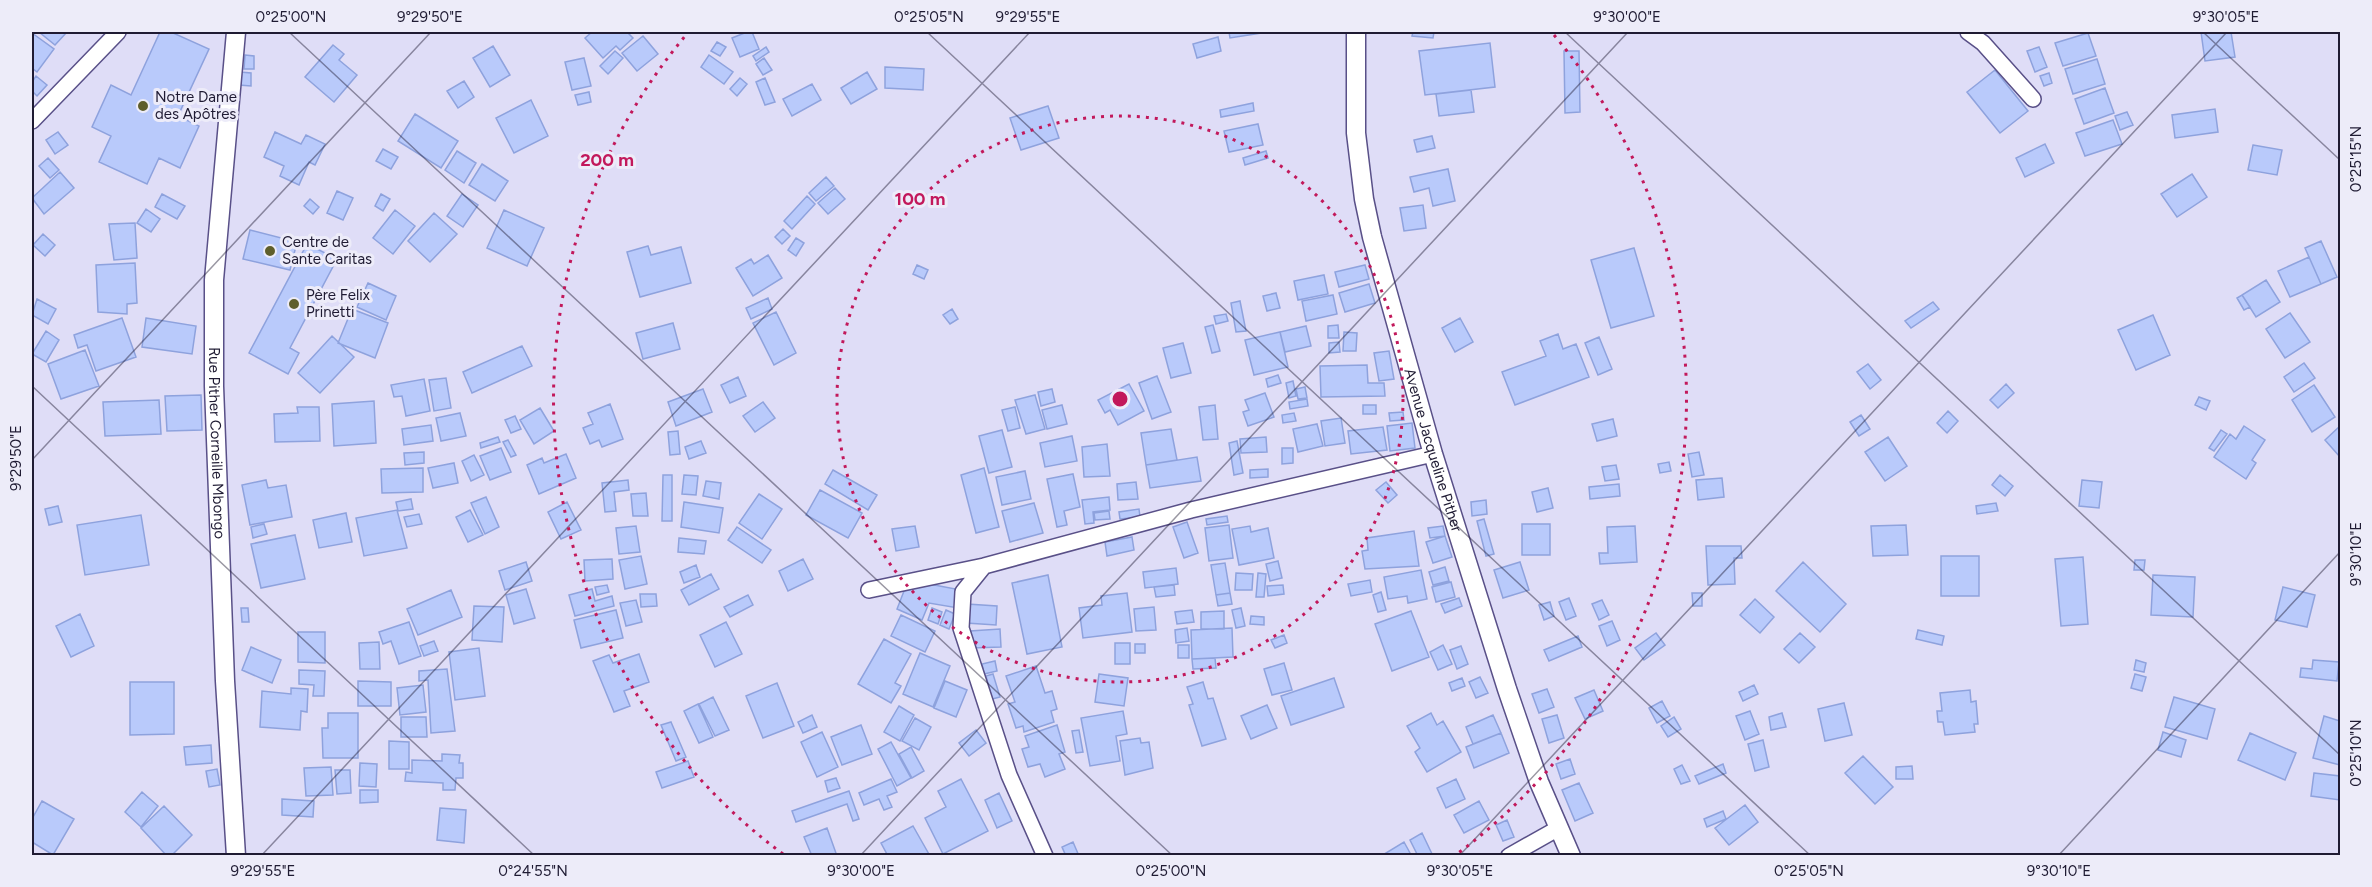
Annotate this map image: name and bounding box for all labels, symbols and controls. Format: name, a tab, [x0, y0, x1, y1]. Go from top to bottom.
text: 0°25'00"N	[256, 8, 326, 26]
text: 9°29'50"E	[397, 8, 463, 26]
text: 0°25'05"N	[894, 8, 964, 26]
text: 9°29'55"E	[996, 8, 1060, 26]
text: 9°30'00"E	[1593, 8, 1661, 26]
text: 9°30'05"E	[2193, 8, 2259, 26]
place label: Notre Dame des Apôtres	[155, 88, 237, 123]
marker: Notre Dame des Apôtres	[136, 99, 150, 113]
text: 0°25'15"N	[2347, 126, 2365, 192]
text: 200 m	[580, 149, 634, 171]
text: 100 m	[895, 188, 945, 210]
place label: Centre de Sante Caritas	[282, 233, 372, 268]
marker: Centre de Sante Caritas	[263, 244, 277, 258]
place label: Père Felix Prinetti	[306, 286, 370, 321]
marker: Père Felix Prinetti	[287, 297, 301, 311]
street label: Rue Pither Corneille Mbongo	[205, 347, 229, 540]
street label: Avenue Jacqueline Pither	[1400, 366, 1466, 534]
centre of rings	[1110, 389, 1130, 409]
text: 9°29'50"E	[7, 425, 25, 491]
text: 9°30'10"E	[2347, 522, 2365, 586]
text: 0°25'10"N	[2347, 719, 2365, 787]
text: 9°29'55"E	[231, 862, 295, 880]
text: 0°24'55"N	[498, 862, 568, 880]
text: 9°30'00"E	[827, 862, 895, 880]
text: 0°25'00"N	[1136, 862, 1206, 880]
text: 9°30'05"E	[1427, 862, 1493, 880]
text: 0°25'05"N	[1774, 862, 1844, 880]
text: 9°30'10"E	[2027, 862, 2091, 880]

